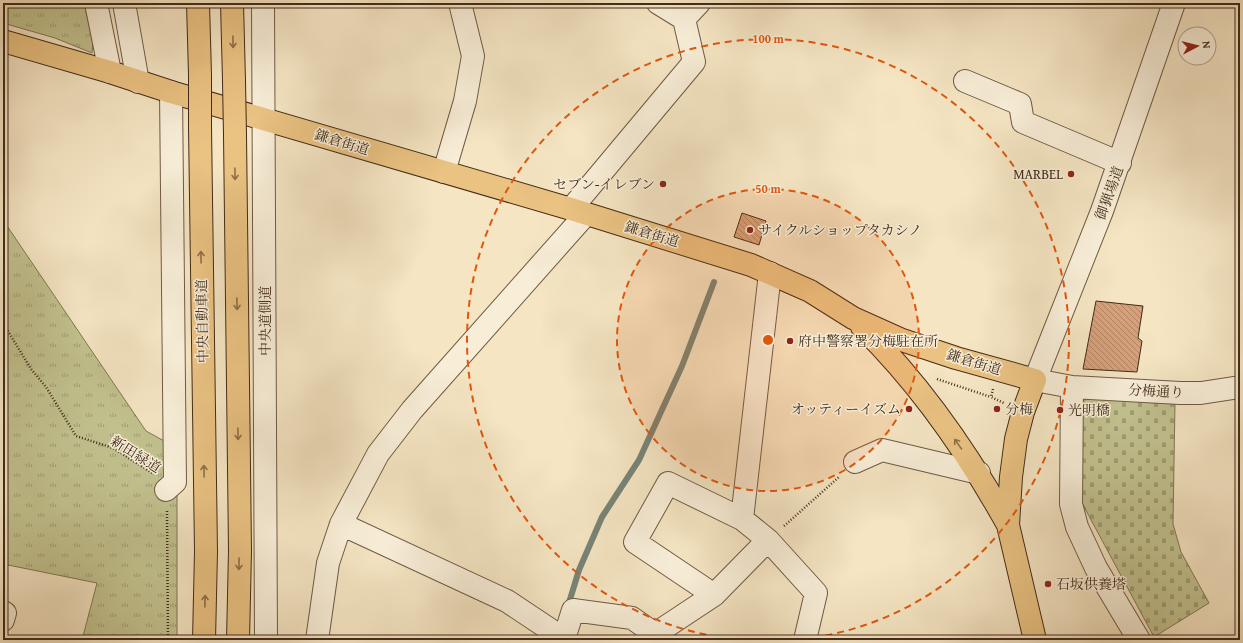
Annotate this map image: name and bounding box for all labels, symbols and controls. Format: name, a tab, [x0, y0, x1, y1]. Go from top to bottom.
north arrow	[1177, 26, 1217, 66]
text: 100 m	[752, 30, 785, 47]
one-way arrow	[229, 35, 237, 48]
text: N	[1199, 40, 1215, 50]
street label: 鎌倉街道	[312, 124, 372, 160]
street label: 御猟場道	[1090, 163, 1128, 223]
place label: MARBEL	[1013, 164, 1063, 184]
one-way arrow	[231, 167, 239, 180]
marker: MARBEL	[1066, 169, 1076, 179]
place label: セブン-イレブン	[553, 174, 655, 194]
marker: セブン-イレブン	[658, 179, 668, 189]
text: 50 m	[755, 180, 781, 197]
street label: 鎌倉街道	[622, 216, 682, 252]
place label: サイクルショップタカシノ	[758, 220, 922, 240]
marker: サイクルショップタカシノ	[745, 225, 755, 235]
one-way arrow	[197, 251, 205, 264]
street label: 中央自動車道	[191, 279, 213, 363]
street label: 中央道側道	[255, 286, 275, 356]
one-way arrow	[233, 297, 241, 310]
place label: 府中警察署分梅駐在所	[798, 331, 938, 351]
centre of rings	[761, 333, 775, 347]
marker: 府中警察署分梅駐在所	[785, 336, 795, 346]
street label: 鎌倉街道	[944, 344, 1004, 380]
street label: 分梅通り	[1128, 380, 1184, 402]
place label: オッティーイズム	[791, 399, 901, 419]
place label: 分梅	[1005, 399, 1033, 419]
place label: 光明橋	[1068, 400, 1110, 420]
marker: オッティーイズム	[904, 404, 914, 414]
marker: 分梅	[992, 404, 1002, 414]
marker: 光明橋	[1055, 405, 1065, 415]
one-way arrow	[234, 427, 242, 440]
street label: 新田緑道	[107, 431, 165, 477]
one-way arrow	[954, 439, 962, 450]
one-way arrow	[201, 465, 208, 478]
one-way arrow	[236, 557, 243, 570]
place label: 石坂供養塔	[1056, 574, 1126, 594]
marker: 石坂供養塔	[1043, 579, 1053, 589]
one-way arrow	[201, 595, 208, 608]

